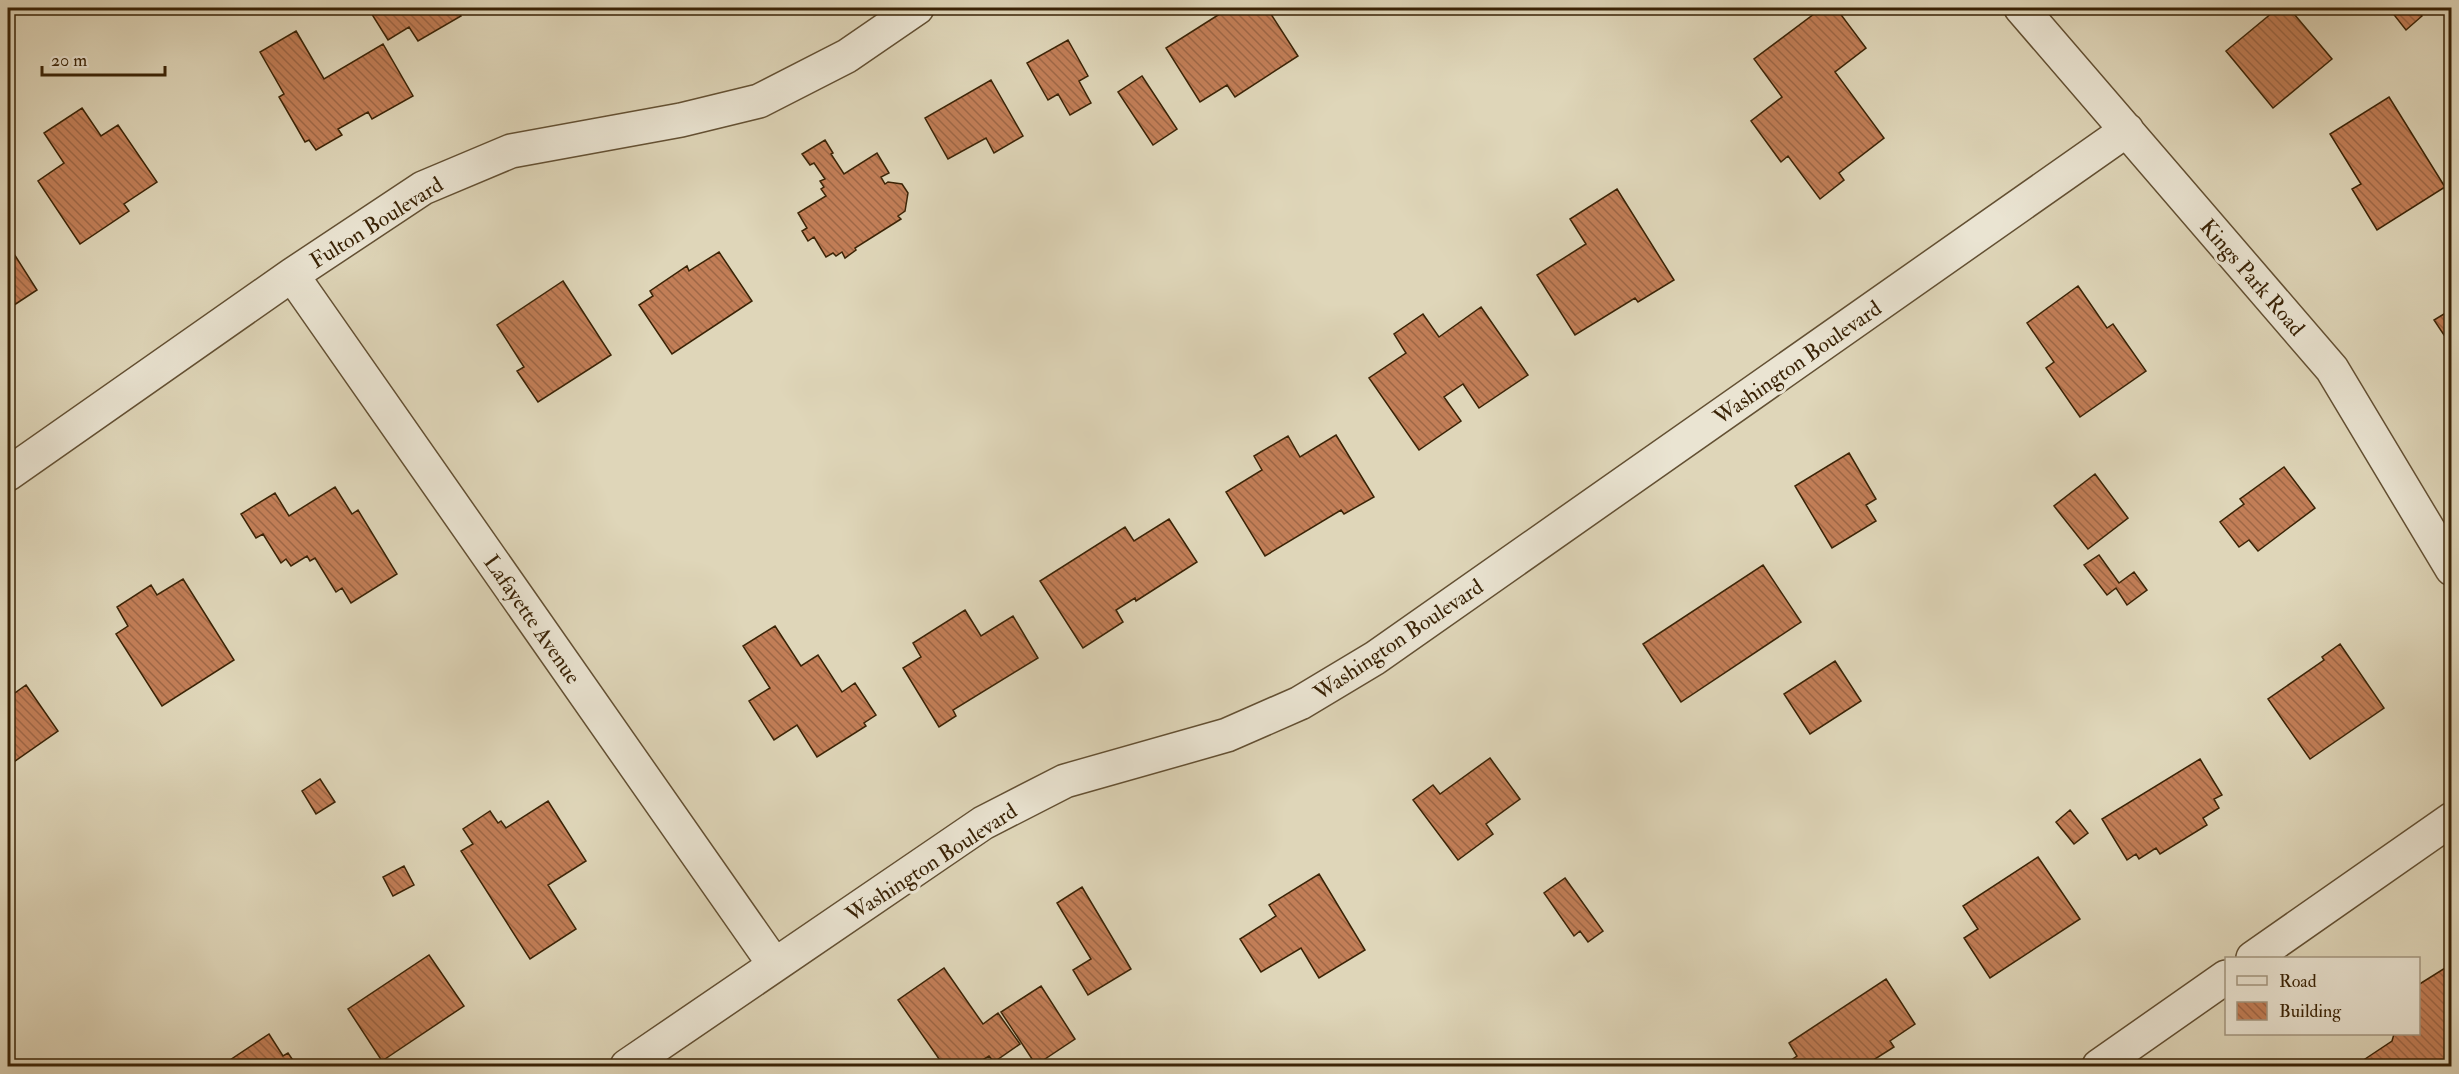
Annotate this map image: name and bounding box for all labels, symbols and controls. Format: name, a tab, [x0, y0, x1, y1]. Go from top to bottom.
scale bar	[42, 39, 165, 77]
text: 20 m	[51, 49, 87, 72]
street label: Fulton Boulevard	[305, 171, 449, 275]
street label: Kings Park Road	[2194, 213, 2311, 342]
street label: Washington Boulevard	[1707, 294, 1887, 432]
street label: Lafayette Avenue	[477, 550, 587, 690]
street label: Washington Boulevard	[1308, 573, 1489, 708]
street label: Washington Boulevard	[840, 797, 1023, 929]
legend	[2225, 957, 2420, 1035]
text: Road	[2279, 970, 2317, 993]
text: Building	[2279, 1000, 2342, 1023]

